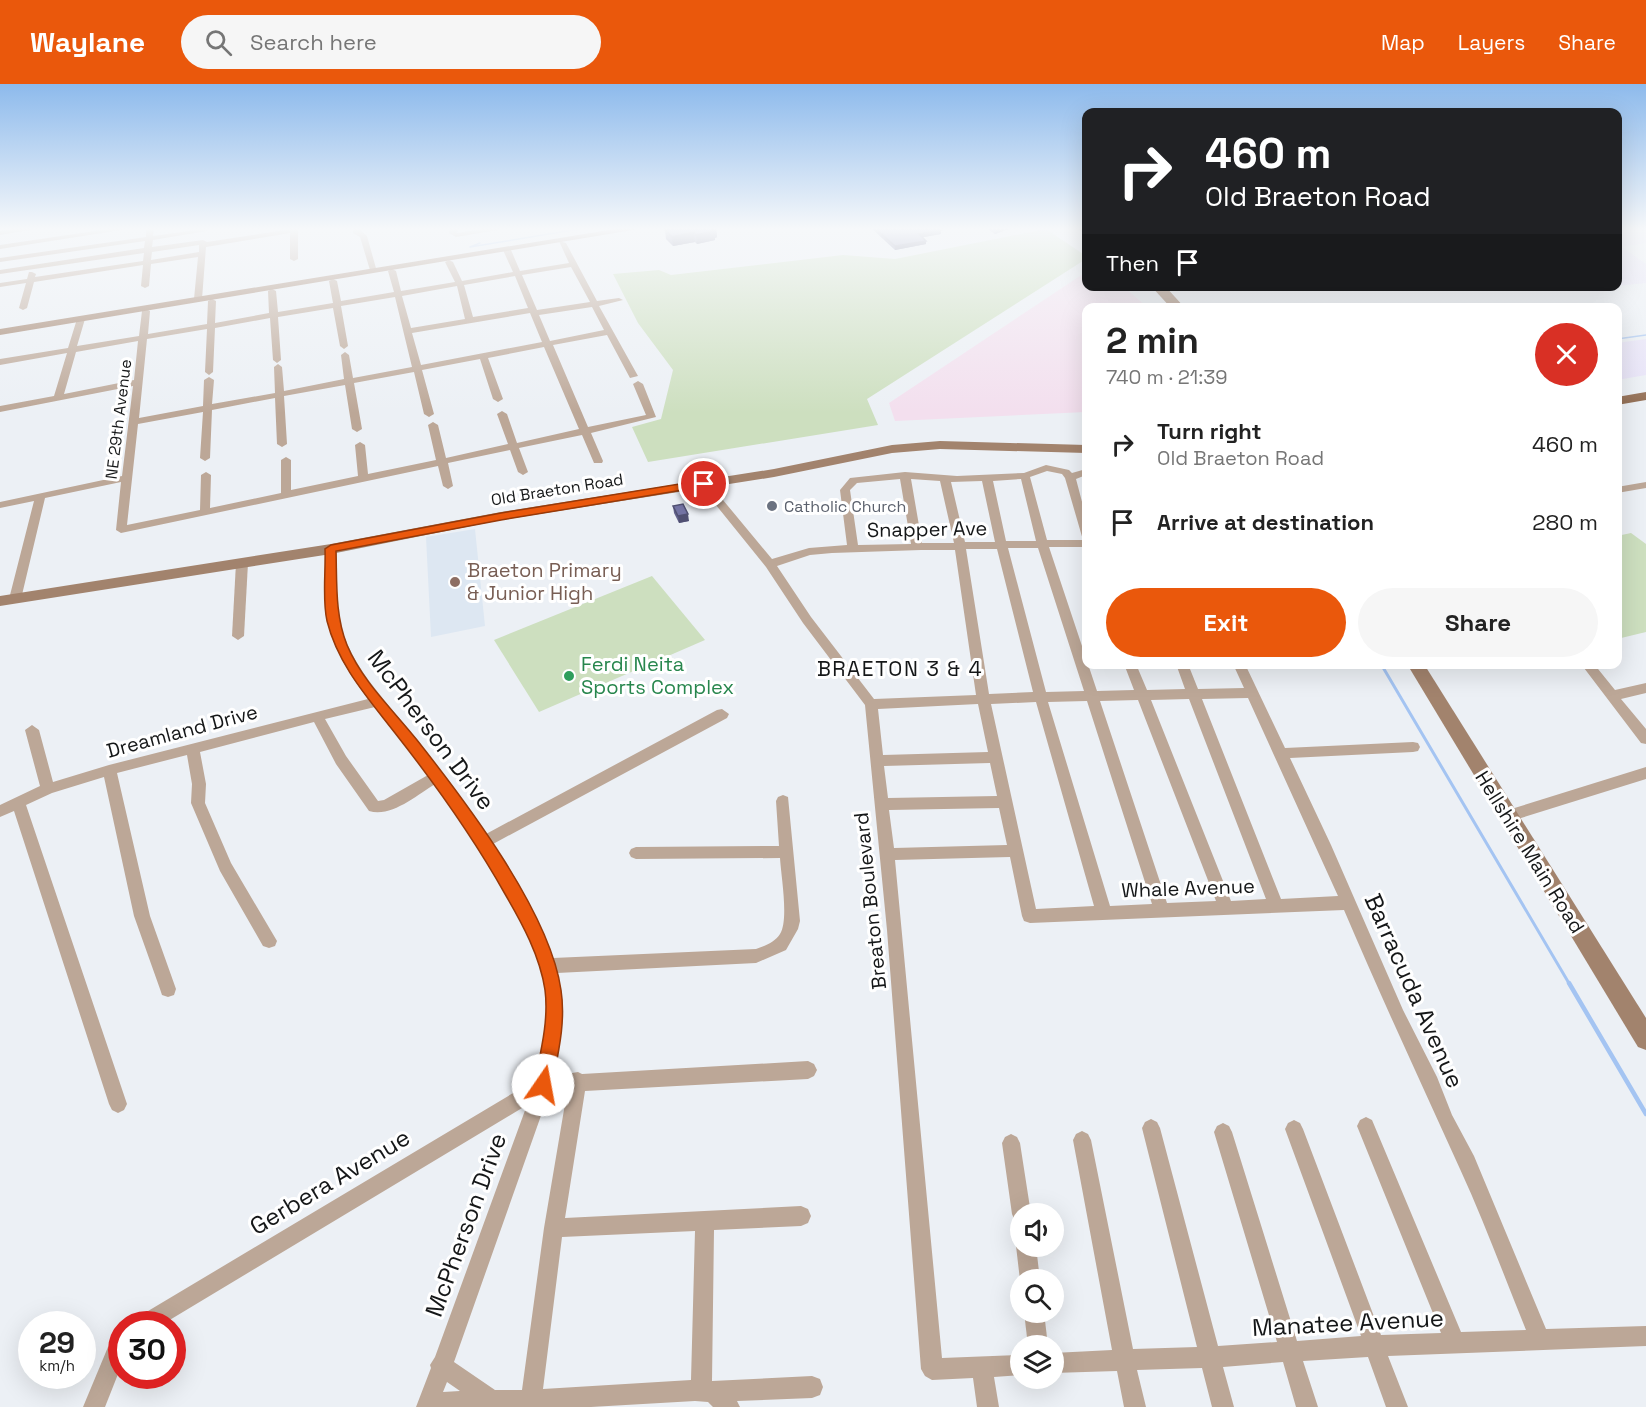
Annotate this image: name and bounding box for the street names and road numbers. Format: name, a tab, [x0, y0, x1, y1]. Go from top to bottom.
street label: NE 29th Avenue	[101, 358, 136, 480]
street label: Old Braeton Road	[489, 469, 625, 510]
street label: Snapper Ave	[867, 515, 987, 543]
street label: McPherson Drive	[361, 643, 502, 816]
street label: Dreamland Drive	[103, 698, 261, 764]
street label: Hellshire Main Road	[1469, 766, 1591, 938]
street label: Breaton Boulevard	[848, 811, 892, 991]
street label: Whale Avenue	[1121, 873, 1255, 903]
street label: Barracuda Avenue	[1358, 889, 1471, 1093]
street label: Gerbera Avenue	[244, 1121, 416, 1242]
street label: McPherson Drive	[418, 1129, 513, 1321]
street label: Manatee Avenue	[1251, 1302, 1445, 1343]

